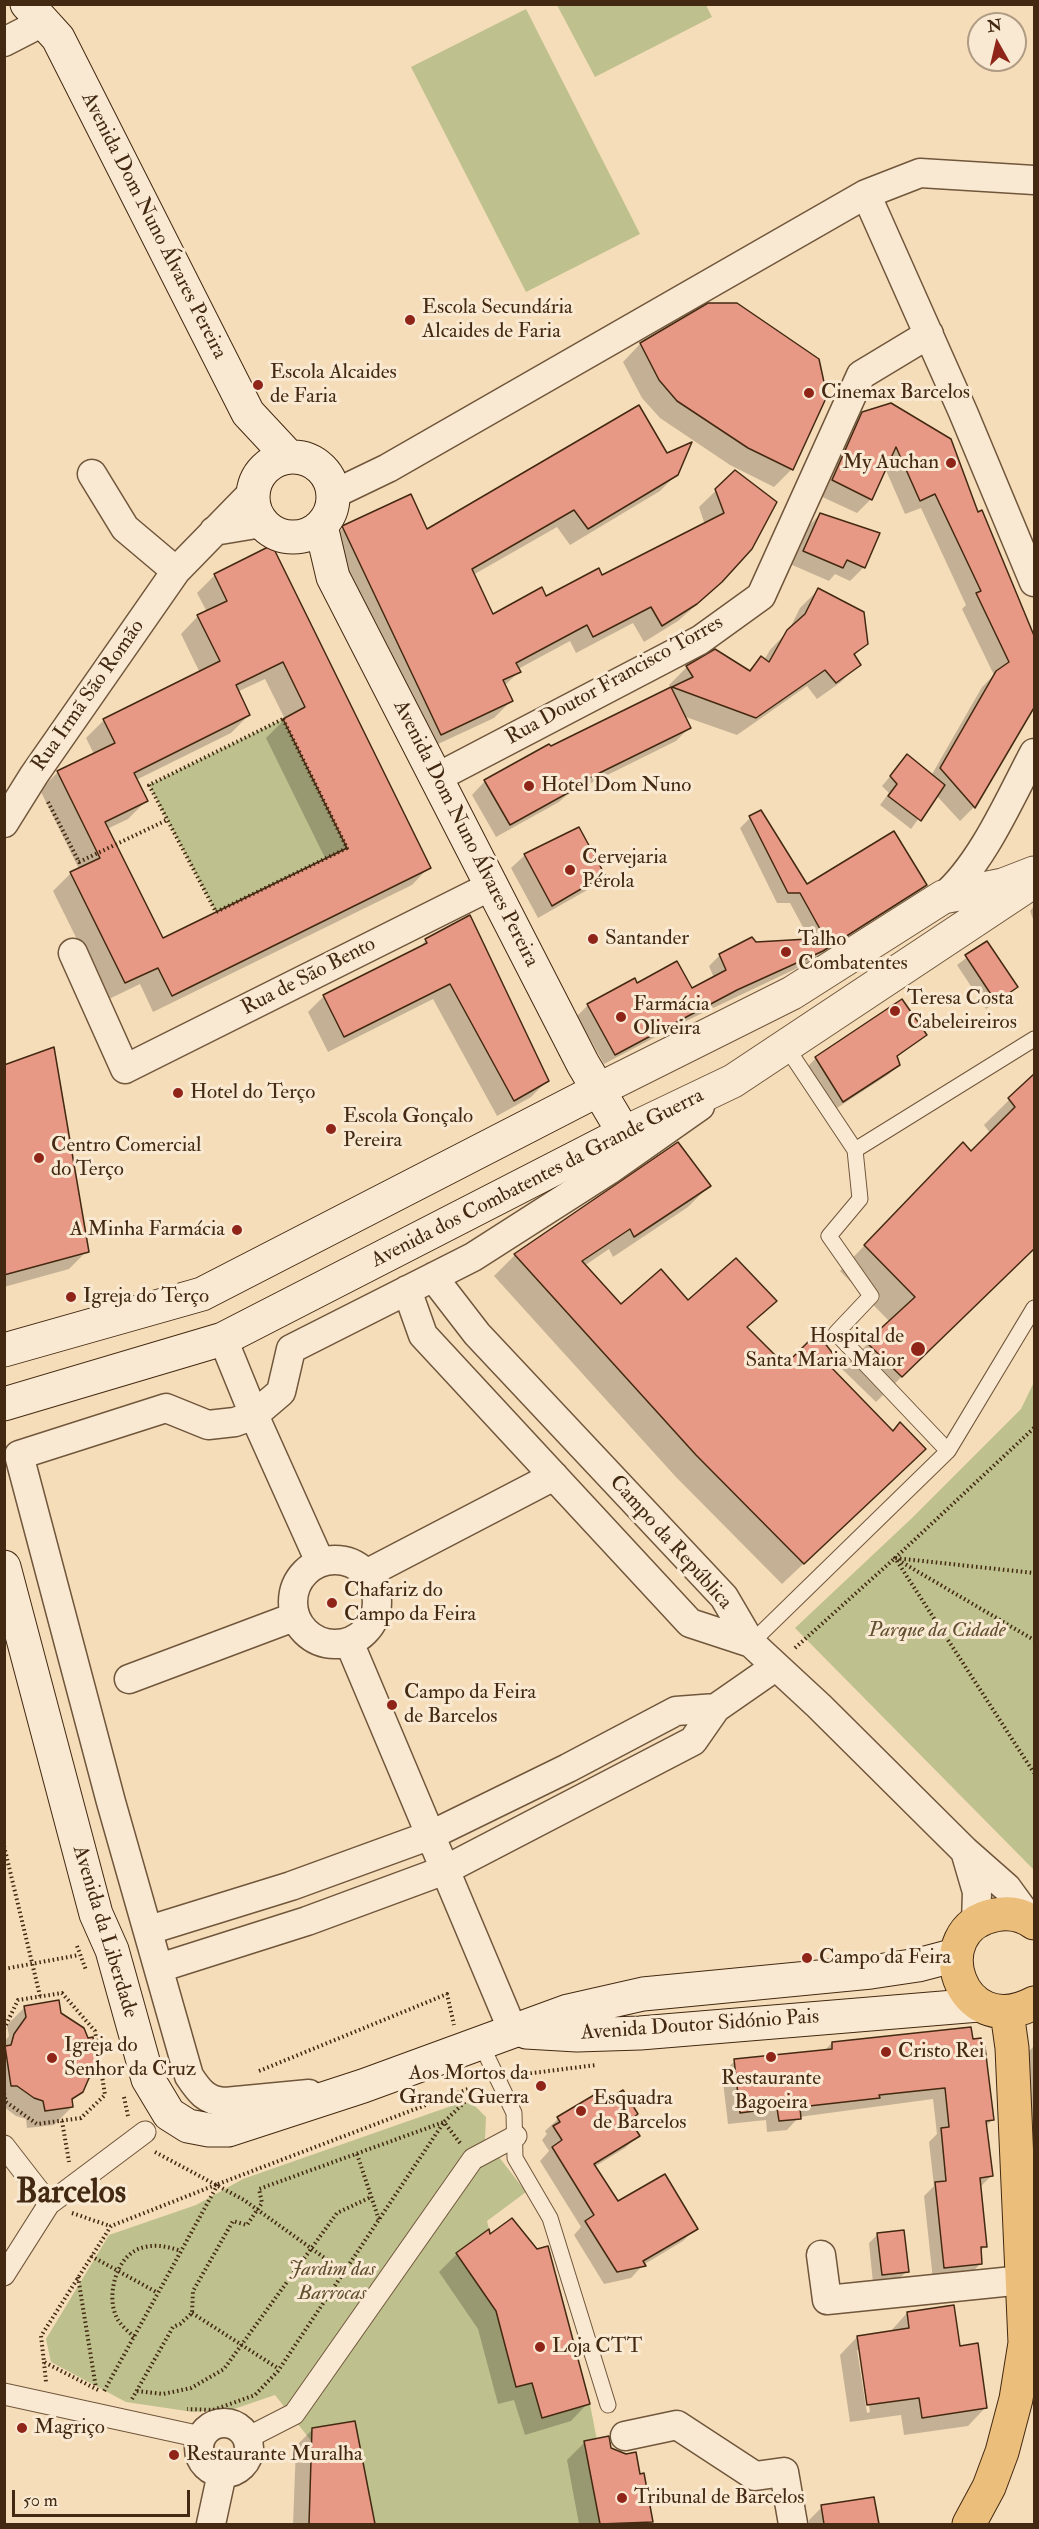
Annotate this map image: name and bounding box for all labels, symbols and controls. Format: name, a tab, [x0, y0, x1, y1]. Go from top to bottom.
north arrow	[967, 12, 1027, 72]
text: N	[986, 15, 1003, 37]
street label: Avenida Dom Nuno Álvares Pereira	[75, 88, 231, 364]
place label: Escola Secundária Alcaides de Faria	[422, 295, 573, 345]
marker: Escola Secundária Alcaides de Faria	[403, 313, 417, 327]
place label: Escola Alcaides de Faria	[270, 360, 397, 410]
marker: Escola Alcaides de Faria	[251, 378, 265, 392]
place label: Cinemax Barcelos	[821, 380, 970, 406]
marker: Cinemax Barcelos	[802, 386, 816, 400]
place label: My Auchan	[842, 450, 939, 476]
marker: My Auchan	[944, 456, 958, 470]
street label: Rua Doutor Francisco Torres	[502, 611, 728, 751]
street label: Rua Irmã São Romão	[27, 615, 151, 777]
street label: Avenida Dom Nuno Álvares Pereira	[387, 696, 543, 972]
place label: Hotel Dom Nuno	[541, 773, 691, 799]
marker: Hotel Dom Nuno	[522, 779, 536, 793]
place label: Cervejaria Pérola	[582, 845, 667, 895]
marker: Cervejaria Pérola	[563, 863, 577, 877]
place label: Santander	[605, 926, 689, 952]
place label: Talho Combatentes	[798, 927, 908, 977]
street label: Rua de São Bento	[238, 932, 380, 1022]
marker: Santander	[586, 932, 600, 946]
marker: Talho Combatentes	[779, 945, 793, 959]
place label: Teresa Costa Cabeleireiros	[907, 986, 1017, 1036]
place label: Farmácia Oliveira	[633, 992, 710, 1042]
marker: Teresa Costa Cabeleireiros	[888, 1004, 902, 1018]
marker: Farmácia Oliveira	[614, 1010, 628, 1024]
place label: Hotel do Terço	[190, 1080, 315, 1106]
street label: Avenida dos Combatentes da Grande Guerra	[368, 1084, 708, 1274]
marker: Hotel do Terço	[171, 1086, 185, 1100]
place label: Escola Gonçalo Pereira	[343, 1104, 473, 1154]
marker: Escola Gonçalo Pereira	[324, 1122, 338, 1136]
place label: Centro Comercial do Terço	[51, 1133, 201, 1183]
marker: Centro Comercial do Terço	[32, 1151, 46, 1165]
place label: A Minha Farmácia	[70, 1217, 225, 1243]
marker: A Minha Farmácia	[230, 1223, 244, 1237]
place label: Igreja do Terço	[83, 1284, 209, 1310]
marker: Igreja do Terço	[64, 1290, 78, 1304]
place label: Hospital de Santa Maria Maior	[746, 1324, 904, 1374]
marker: Hospital de Santa Maria Maior	[909, 1340, 927, 1358]
street label: Campo da República	[603, 1471, 737, 1615]
place label: Chafariz do Campo da Feira	[344, 1578, 476, 1628]
marker: Chafariz do Campo da Feira	[325, 1596, 339, 1610]
park label: Parque da Cidade	[868, 1618, 1006, 1644]
place label: Campo da Feira de Barcelos	[404, 1680, 536, 1730]
marker: Campo da Feira de Barcelos	[385, 1698, 399, 1712]
street label: Avenida da Liberdade	[66, 1843, 142, 2021]
place label: Campo da Feira	[819, 1945, 951, 1971]
marker: Campo da Feira	[800, 1951, 814, 1965]
street label: Avenida Doutor Sidónio Pais	[580, 2005, 820, 2047]
place label: Igreja do Senhor da Cruz	[64, 2033, 196, 2083]
place label: Cristo Rei	[898, 2039, 984, 2065]
marker: Cristo Rei	[879, 2045, 893, 2059]
marker: Restaurante Bagoeira	[764, 2050, 778, 2064]
marker: Igreja do Senhor da Cruz	[45, 2051, 59, 2065]
place label: Aos Mortos da Grande Guerra	[399, 2061, 529, 2111]
place label: Restaurante Bagoeira	[721, 2066, 821, 2116]
marker: Aos Mortos da Grande Guerra	[534, 2079, 548, 2093]
place label: Esquadra de Barcelos	[593, 2086, 687, 2136]
marker: Esquadra de Barcelos	[574, 2104, 588, 2118]
district label: Barcelos	[16, 2175, 126, 2215]
park label: Jardim das Barrocas	[288, 2257, 376, 2307]
place label: Loja CTT	[552, 2334, 642, 2360]
marker: Loja CTT	[533, 2340, 547, 2354]
place label: Magriço	[34, 2415, 105, 2441]
marker: Magriço	[15, 2421, 29, 2435]
place label: Restaurante Muralha	[186, 2442, 363, 2468]
marker: Restaurante Muralha	[167, 2448, 181, 2462]
scale bar	[15, 2478, 194, 2516]
place label: Tribunal de Barcelos	[634, 2485, 805, 2511]
text: 50 m	[23, 2489, 58, 2512]
marker: Tribunal de Barcelos	[615, 2491, 629, 2505]

